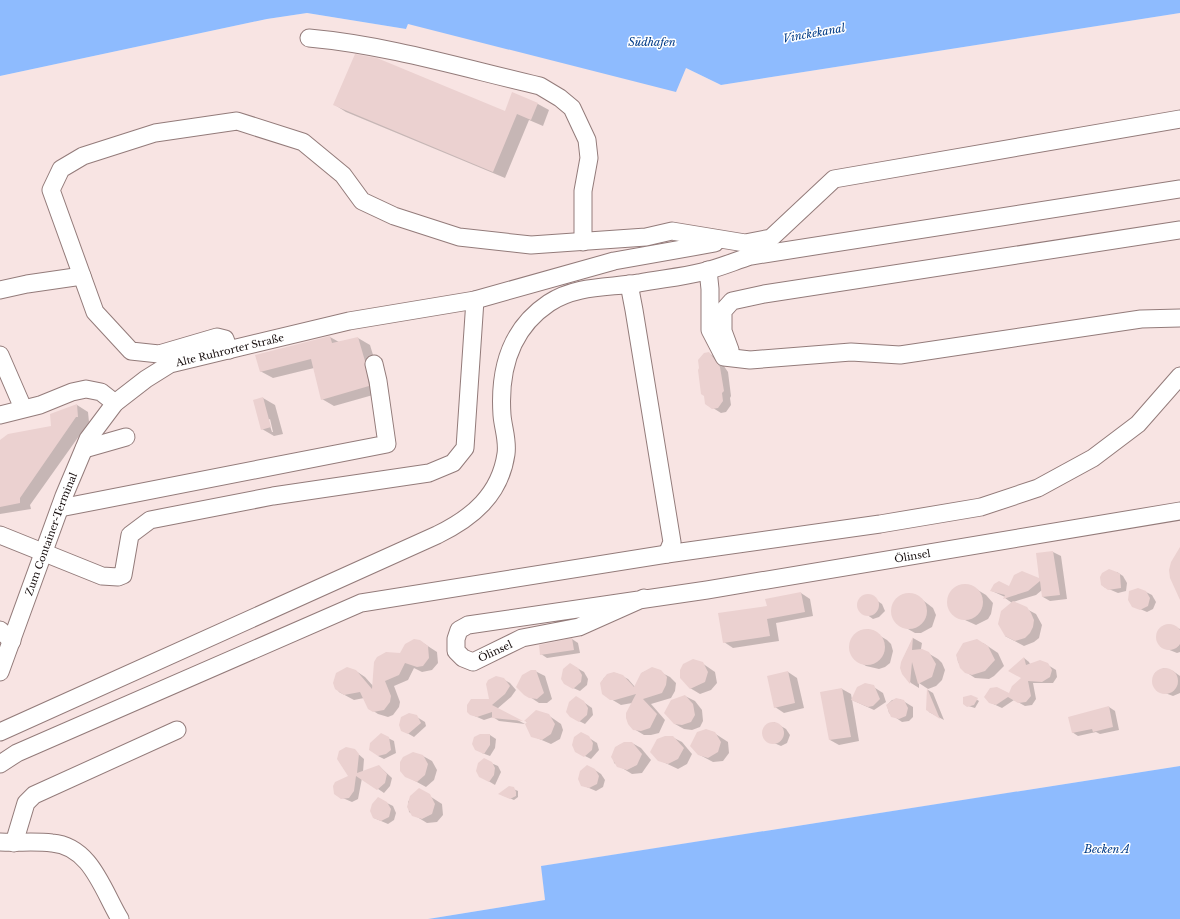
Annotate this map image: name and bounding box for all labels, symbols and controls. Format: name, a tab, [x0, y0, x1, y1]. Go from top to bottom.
water label: Vinckekanal	[782, 21, 847, 45]
water label: Südhafen	[628, 35, 676, 49]
street label: Alte Ruhrorter Straße	[173, 331, 285, 370]
street label: Zum Container-Terminal	[22, 471, 80, 598]
street label: Ölinsel	[893, 547, 931, 566]
street label: Ölinsel	[476, 637, 514, 665]
water label: Becken A	[1083, 842, 1130, 856]

